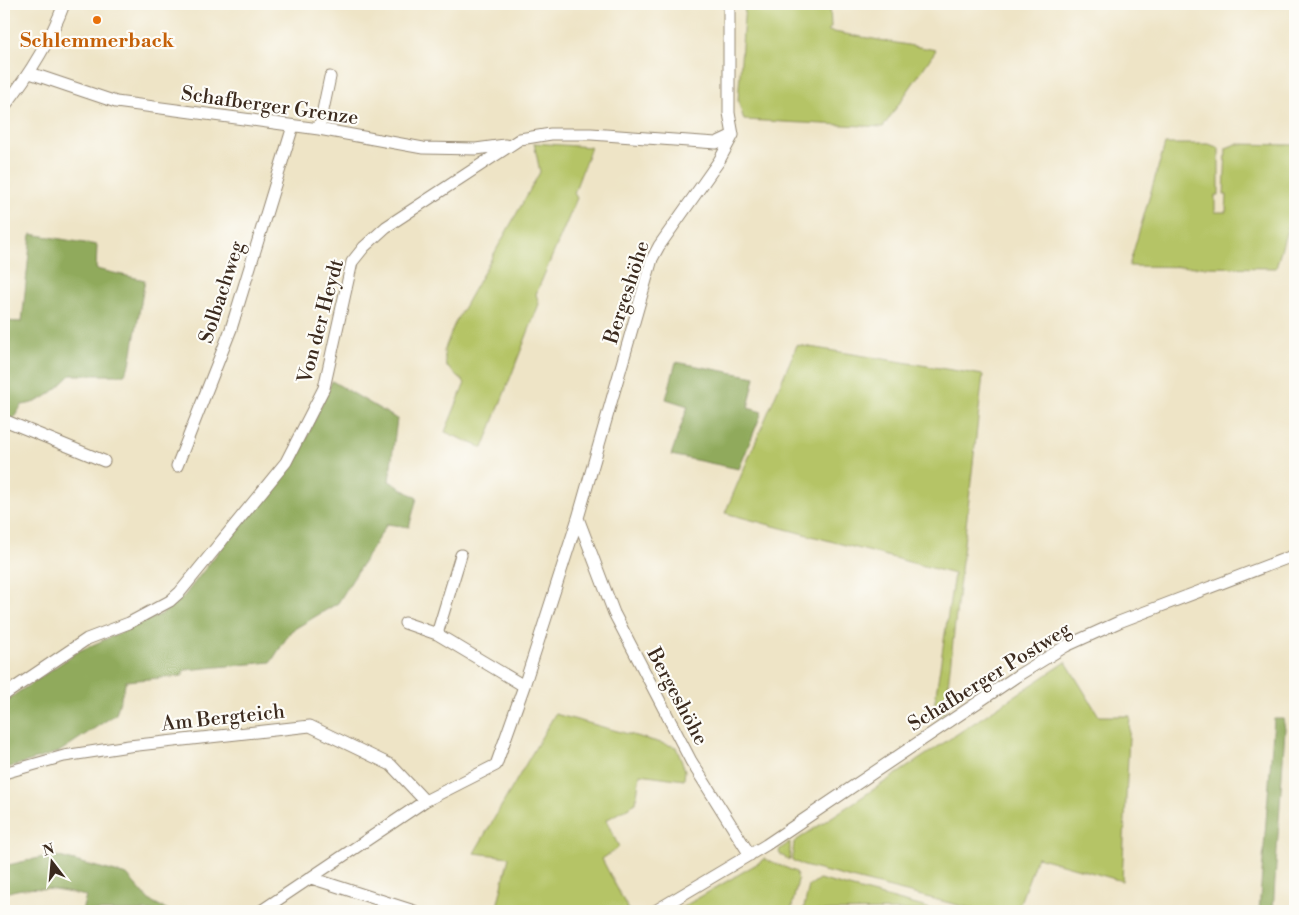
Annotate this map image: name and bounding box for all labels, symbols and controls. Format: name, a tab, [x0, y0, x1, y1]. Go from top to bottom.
marker: Schlemmerback	[91, 14, 103, 26]
place label: Schlemmerback	[20, 29, 175, 54]
street label: Schafberger Grenze	[180, 82, 360, 131]
street label: Solbachweg	[194, 238, 251, 347]
street label: Bergeshöhe	[599, 238, 656, 348]
street label: Von der Heydt	[293, 256, 350, 387]
street label: Schafberger Postweg	[904, 617, 1076, 738]
street label: Bergeshöhe	[640, 643, 713, 750]
street label: Am Bergteich	[159, 700, 286, 738]
north arrow	[28, 838, 78, 888]
text: N	[41, 840, 56, 861]

